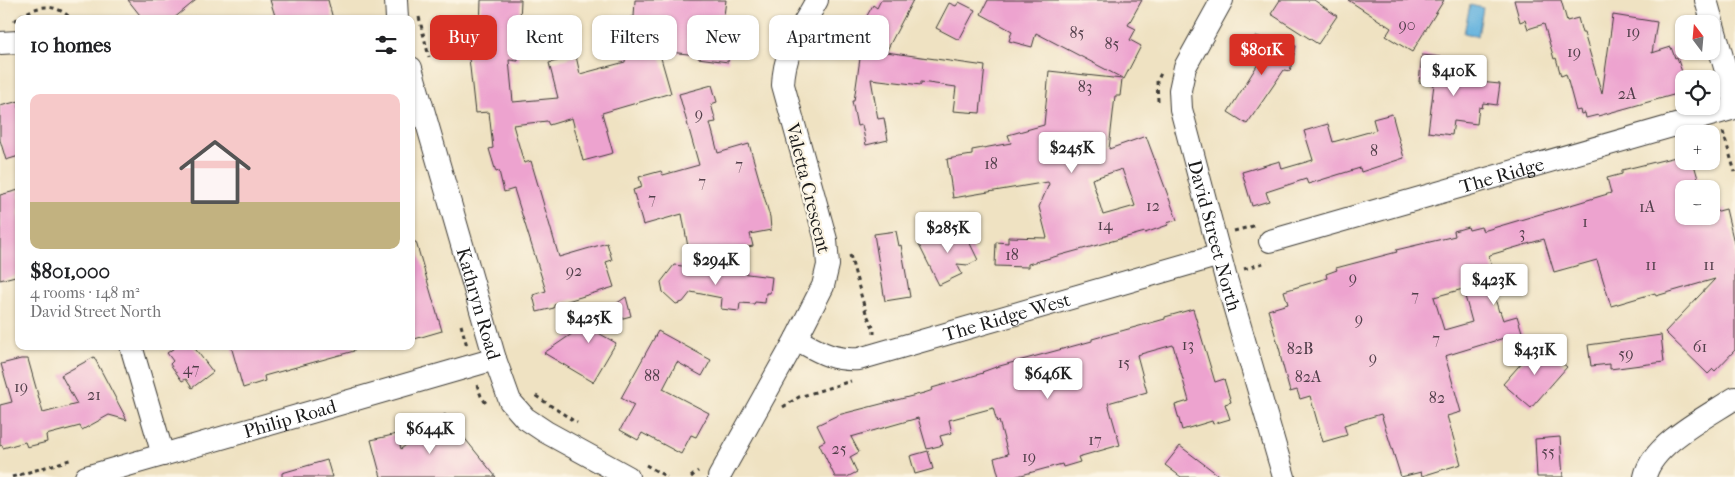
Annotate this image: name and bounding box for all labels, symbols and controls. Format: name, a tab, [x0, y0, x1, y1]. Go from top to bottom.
chip: Buy	[430, 15, 497, 60]
chip: Rent	[507, 15, 582, 60]
chip: Filters	[592, 15, 677, 60]
chip: New	[687, 15, 759, 60]
chip: Apartment	[769, 15, 889, 60]
house number: 90	[1398, 15, 1416, 34]
north arrow	[1675, 15, 1720, 60]
map controls	[1675, 15, 1720, 225]
house number: 19	[1626, 22, 1640, 41]
house number: 85	[1070, 23, 1085, 42]
icon: filters	[372, 31, 400, 59]
text: 10 homes	[30, 33, 111, 57]
house number: 85	[1105, 34, 1120, 53]
pin: $801K	[1227, 34, 1297, 76]
text: $801K	[1241, 40, 1283, 59]
house number: 19	[1567, 42, 1581, 61]
pin: $410K	[1419, 54, 1489, 97]
text: $410K	[1432, 61, 1476, 80]
button: locate	[1675, 70, 1720, 115]
house number: 83	[1078, 77, 1092, 96]
house number: 2A	[1618, 84, 1637, 103]
house number: 9	[695, 104, 703, 123]
street label: Valetta Crescent	[781, 120, 835, 256]
button: +	[1675, 125, 1720, 170]
icon: home	[170, 127, 260, 217]
pin: $245K	[1037, 132, 1107, 174]
text: $245K	[1050, 138, 1094, 157]
house number: 8	[1370, 141, 1378, 160]
street label: The Ridge	[1457, 153, 1547, 198]
house number: 18	[984, 154, 998, 173]
house number: 7	[735, 155, 743, 174]
street label: David Street North	[1183, 158, 1245, 314]
house number: 7	[698, 172, 706, 191]
button: −	[1675, 180, 1720, 225]
house number: 7	[648, 189, 656, 208]
house number: 12	[1146, 196, 1160, 215]
house number: 1A	[1639, 197, 1656, 216]
pin: $285K	[913, 212, 983, 254]
house number: 1	[1582, 212, 1588, 231]
house number: 14	[1097, 215, 1113, 234]
text: $285K	[926, 218, 970, 237]
house number: 3	[1519, 223, 1525, 242]
pin: $294K	[681, 244, 751, 286]
street label: Kathryn Road	[451, 245, 505, 363]
house number: 18	[1005, 245, 1019, 264]
text: $294K	[693, 250, 739, 269]
house number: 11	[1645, 255, 1657, 274]
house number: 11	[1703, 255, 1715, 274]
text: $801,000	[30, 259, 110, 283]
house number: 92	[566, 261, 582, 280]
pin: $423K	[1459, 264, 1529, 306]
house number: 9	[1349, 268, 1357, 287]
text: $423K	[1472, 270, 1516, 289]
text: 4 rooms · 148 m²	[30, 283, 139, 302]
house number: 7	[1411, 286, 1419, 305]
street label: The Ridge West	[941, 289, 1073, 346]
text: David Street North	[30, 302, 161, 321]
pin: $425K	[554, 302, 624, 344]
text: $425K	[566, 308, 612, 327]
house number: 9	[1355, 309, 1363, 328]
house number: 7	[1432, 329, 1440, 348]
pin: $431K	[1500, 334, 1570, 376]
house number: 13	[1182, 335, 1194, 354]
house number: 61	[1693, 337, 1707, 356]
house number: 82B	[1287, 339, 1313, 358]
text: $431K	[1514, 340, 1556, 359]
house number: 59	[1618, 344, 1634, 363]
house number: 9	[1369, 348, 1377, 367]
house number: 15	[1118, 353, 1130, 372]
pin: $646K	[1013, 358, 1083, 400]
house number: 47	[183, 359, 200, 378]
text: $646K	[1024, 364, 1072, 383]
house number: 88	[644, 366, 660, 385]
house number: 82A	[1295, 367, 1322, 386]
house number: 19	[14, 377, 28, 396]
house number: 21	[87, 385, 101, 404]
house number: 82	[1429, 388, 1445, 407]
street label: Philip Road	[241, 395, 339, 443]
pin: $644K	[395, 412, 465, 455]
text: $644K	[406, 419, 454, 438]
house number: 17	[1088, 430, 1102, 449]
house number: 25	[831, 439, 847, 458]
house number: 55	[1541, 442, 1555, 461]
house number: 19	[1022, 447, 1036, 466]

